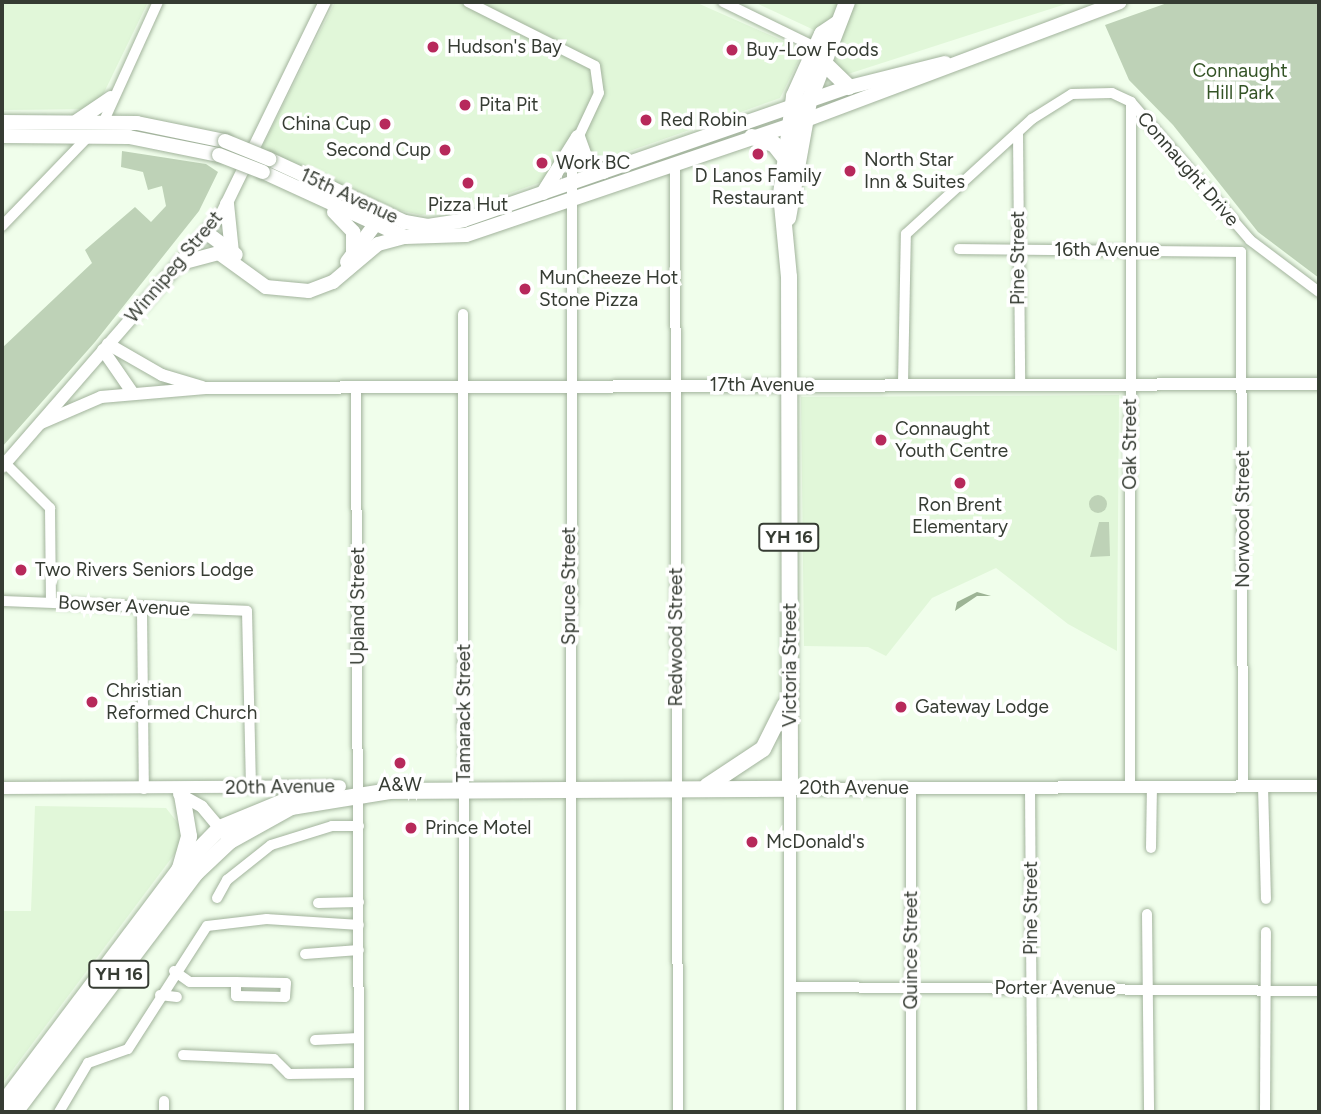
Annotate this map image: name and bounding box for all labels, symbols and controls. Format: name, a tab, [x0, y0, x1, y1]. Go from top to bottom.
place label: Hudson's Bay	[447, 36, 562, 58]
marker: Hudson's Bay	[425, 39, 441, 55]
place label: Buy-Low Foods	[746, 39, 879, 61]
marker: Buy-Low Foods	[724, 42, 740, 58]
park label: Connaught Hill Park	[1192, 60, 1288, 104]
place label: Pita Pit	[479, 94, 539, 116]
marker: Pita Pit	[457, 97, 473, 113]
street label: Connaught Drive	[1132, 107, 1244, 231]
place label: Red Robin	[660, 109, 747, 131]
marker: Red Robin	[638, 112, 654, 128]
place label: China Cup	[282, 113, 371, 135]
marker: China Cup	[377, 116, 393, 132]
place label: Second Cup	[326, 139, 431, 161]
marker: Second Cup	[437, 142, 453, 158]
marker: D Lanos Family Restaurant	[750, 146, 766, 162]
place label: North Star Inn & Suites	[864, 149, 965, 193]
place label: Work BC	[556, 152, 630, 174]
marker: Work BC	[534, 155, 550, 171]
street label: 15th Avenue	[296, 163, 402, 229]
marker: North Star Inn & Suites	[842, 163, 858, 179]
place label: D Lanos Family Restaurant	[694, 165, 822, 209]
marker: Pizza Hut	[460, 175, 476, 191]
place label: Pizza Hut	[428, 194, 508, 216]
street label: Winnipeg Street	[121, 206, 227, 328]
street label: Pine Street	[1007, 211, 1029, 305]
street label: 16th Avenue	[1054, 239, 1160, 261]
place label: MunCheeze Hot Stone Pizza	[539, 267, 678, 311]
marker: MunCheeze Hot Stone Pizza	[517, 281, 533, 297]
street label: 17th Avenue	[710, 374, 814, 396]
street label: Oak Street	[1119, 398, 1141, 490]
place label: Connaught Youth Centre	[895, 418, 1008, 462]
marker: Connaught Youth Centre	[873, 432, 889, 448]
street label: Norwood Street	[1232, 450, 1254, 588]
marker: Ron Brent Elementary	[952, 475, 968, 491]
place label: Ron Brent Elementary	[912, 494, 1008, 538]
road number: YH 16	[758, 522, 820, 552]
street label: Spruce Street	[558, 527, 580, 645]
street label: Upland Street	[347, 547, 369, 665]
place label: Two Rivers Seniors Lodge	[35, 559, 254, 581]
marker: Two Rivers Seniors Lodge	[13, 562, 29, 578]
street label: Redwood Street	[665, 567, 687, 707]
street label: Bowser Avenue	[58, 591, 190, 621]
street label: Victoria Street	[779, 603, 801, 727]
street label: Tamarack Street	[453, 644, 475, 782]
place label: Christian Reformed Church	[106, 680, 257, 724]
marker: Christian Reformed Church	[84, 694, 100, 710]
place label: Gateway Lodge	[915, 696, 1049, 718]
marker: Gateway Lodge	[893, 699, 909, 715]
marker: A&W	[392, 755, 408, 771]
place label: A&W	[378, 774, 422, 796]
street label: 20th Avenue	[225, 775, 335, 799]
street label: 20th Avenue	[799, 777, 909, 799]
place label: Prince Motel	[425, 817, 531, 839]
marker: Prince Motel	[403, 820, 419, 836]
place label: McDonald's	[766, 831, 865, 853]
marker: McDonald's	[744, 834, 760, 850]
street label: Pine Street	[1020, 861, 1042, 955]
street label: Quince Street	[900, 891, 922, 1009]
road number: YH 16	[88, 959, 150, 988]
street label: Porter Avenue	[994, 977, 1116, 999]

